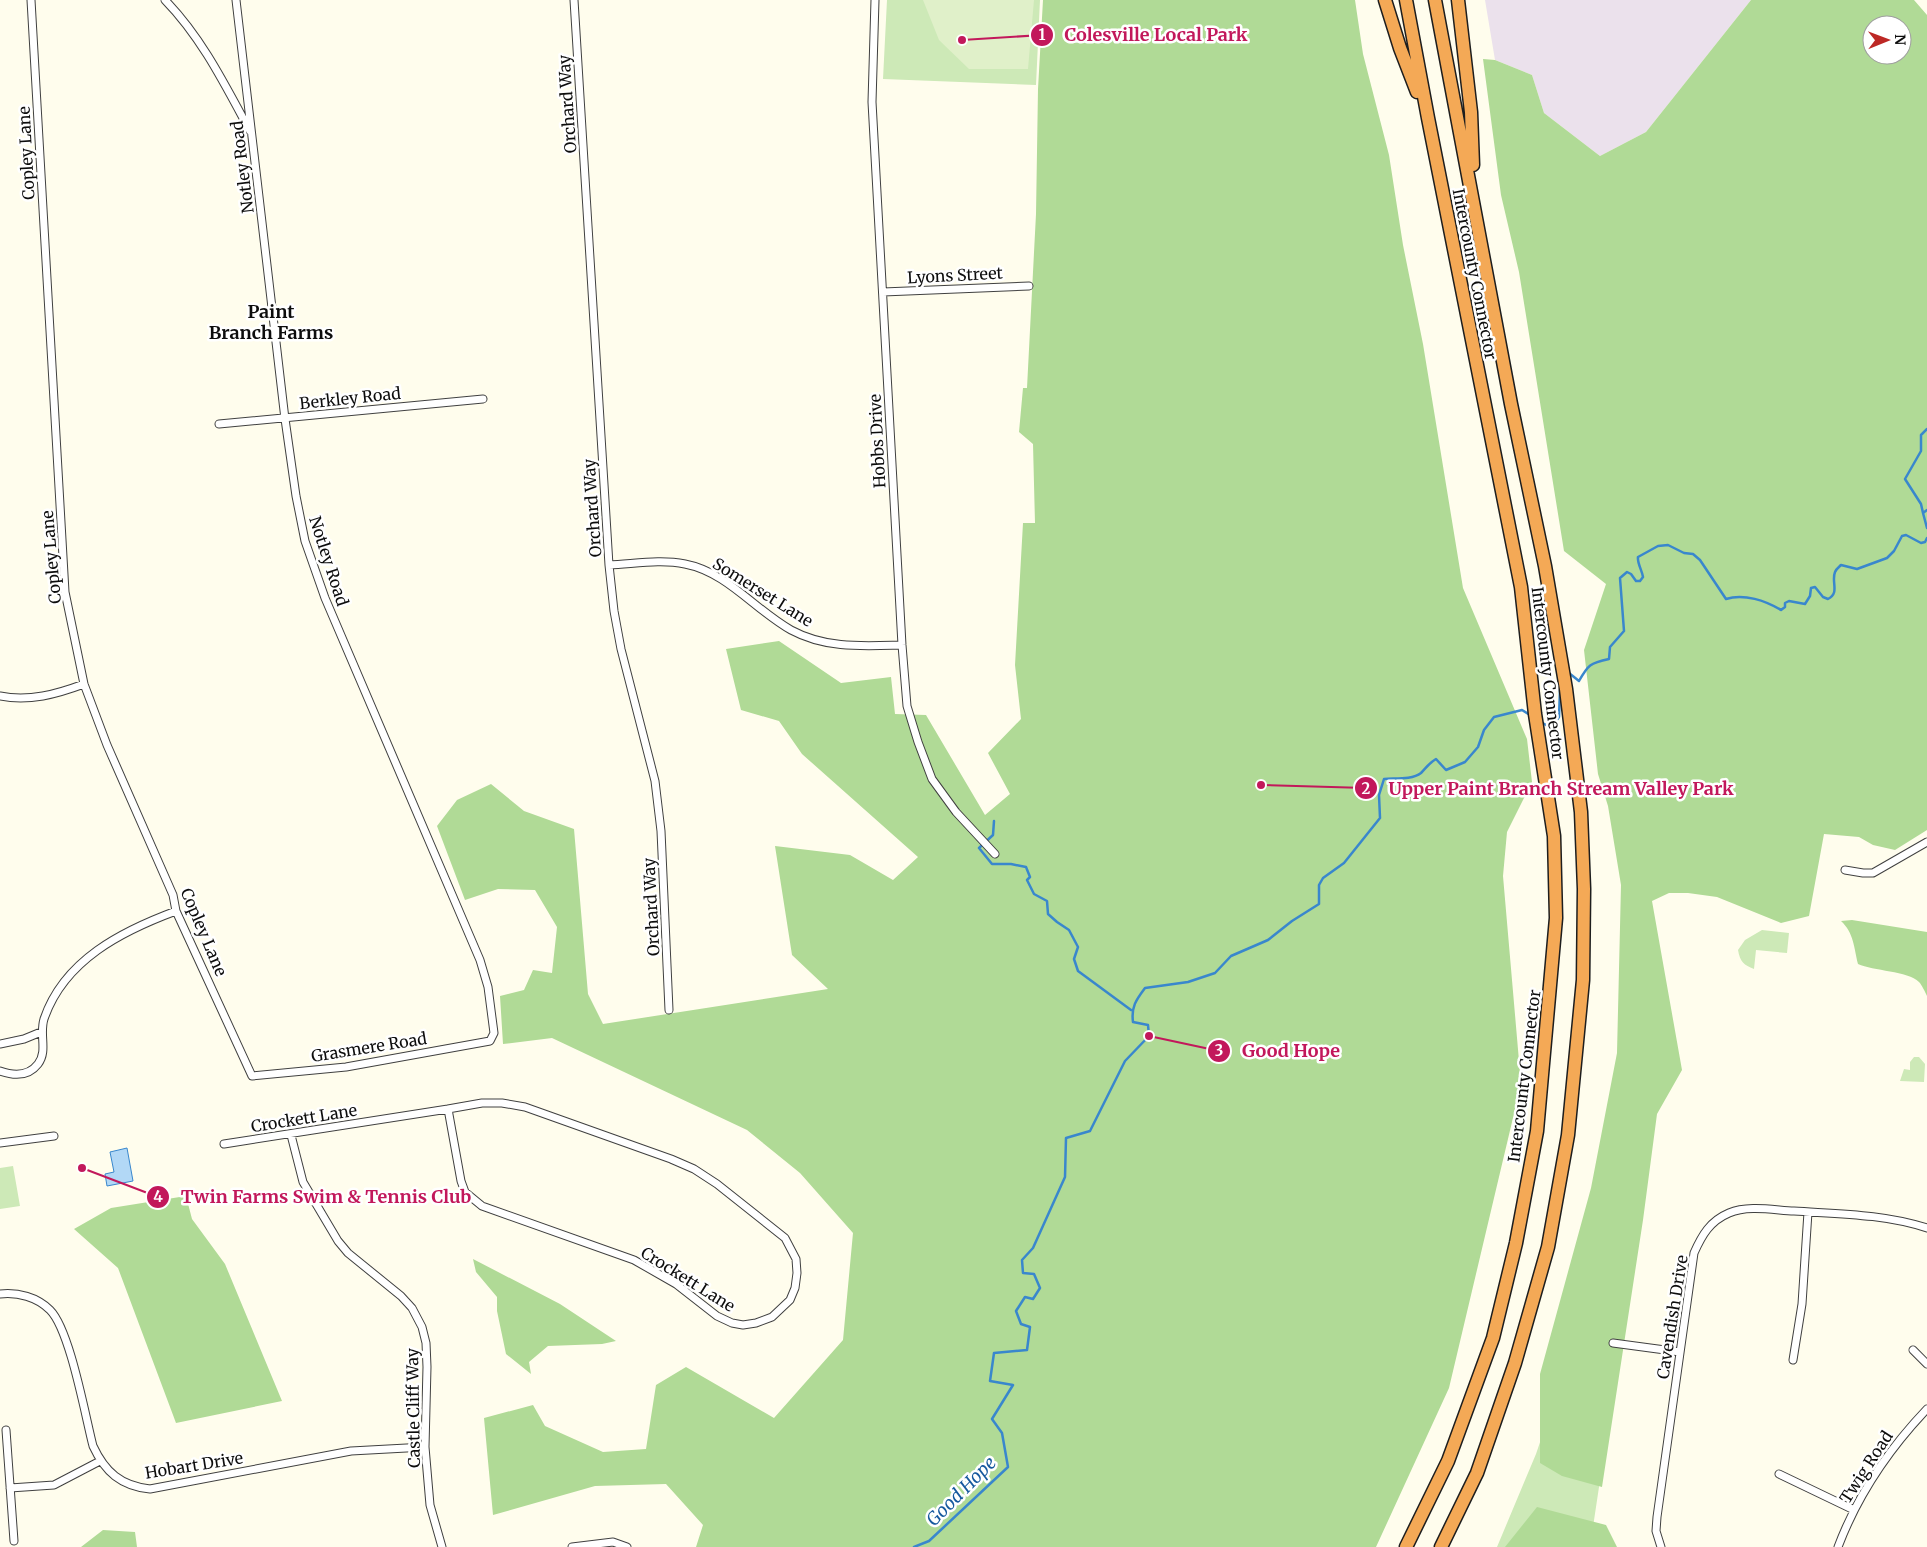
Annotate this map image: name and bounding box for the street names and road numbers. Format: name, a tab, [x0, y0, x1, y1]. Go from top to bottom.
street label: Orchard Way	[554, 54, 580, 154]
street label: Copley Lane	[14, 106, 38, 200]
street label: Notley Road	[226, 119, 258, 214]
street label: Intercounty Connector	[1449, 187, 1501, 361]
street label: Lyons Street	[907, 262, 1004, 287]
street label: Berkley Road	[298, 383, 402, 413]
street label: Hobbs Drive	[865, 393, 889, 489]
street label: Orchard Way	[579, 458, 605, 558]
street label: Copley Lane	[37, 509, 65, 605]
street label: Notley Road	[305, 514, 353, 609]
street label: Somerset Lane	[709, 553, 817, 631]
street label: Intercounty Connector	[1527, 585, 1569, 761]
street label: Orchard Way	[638, 857, 664, 957]
street label: Copley Lane	[176, 885, 232, 979]
street label: Intercounty Connector	[1503, 988, 1545, 1164]
street label: Grasmere Road	[310, 1028, 429, 1066]
street label: Crockett Lane	[250, 1100, 358, 1136]
street label: Crockett Lane	[637, 1242, 739, 1316]
street label: Cavendish Drive	[1652, 1254, 1692, 1380]
street label: Castle Cliff Way	[402, 1347, 424, 1468]
street label: Twig Road	[1835, 1427, 1897, 1507]
street label: Hobart Drive	[144, 1447, 244, 1483]

